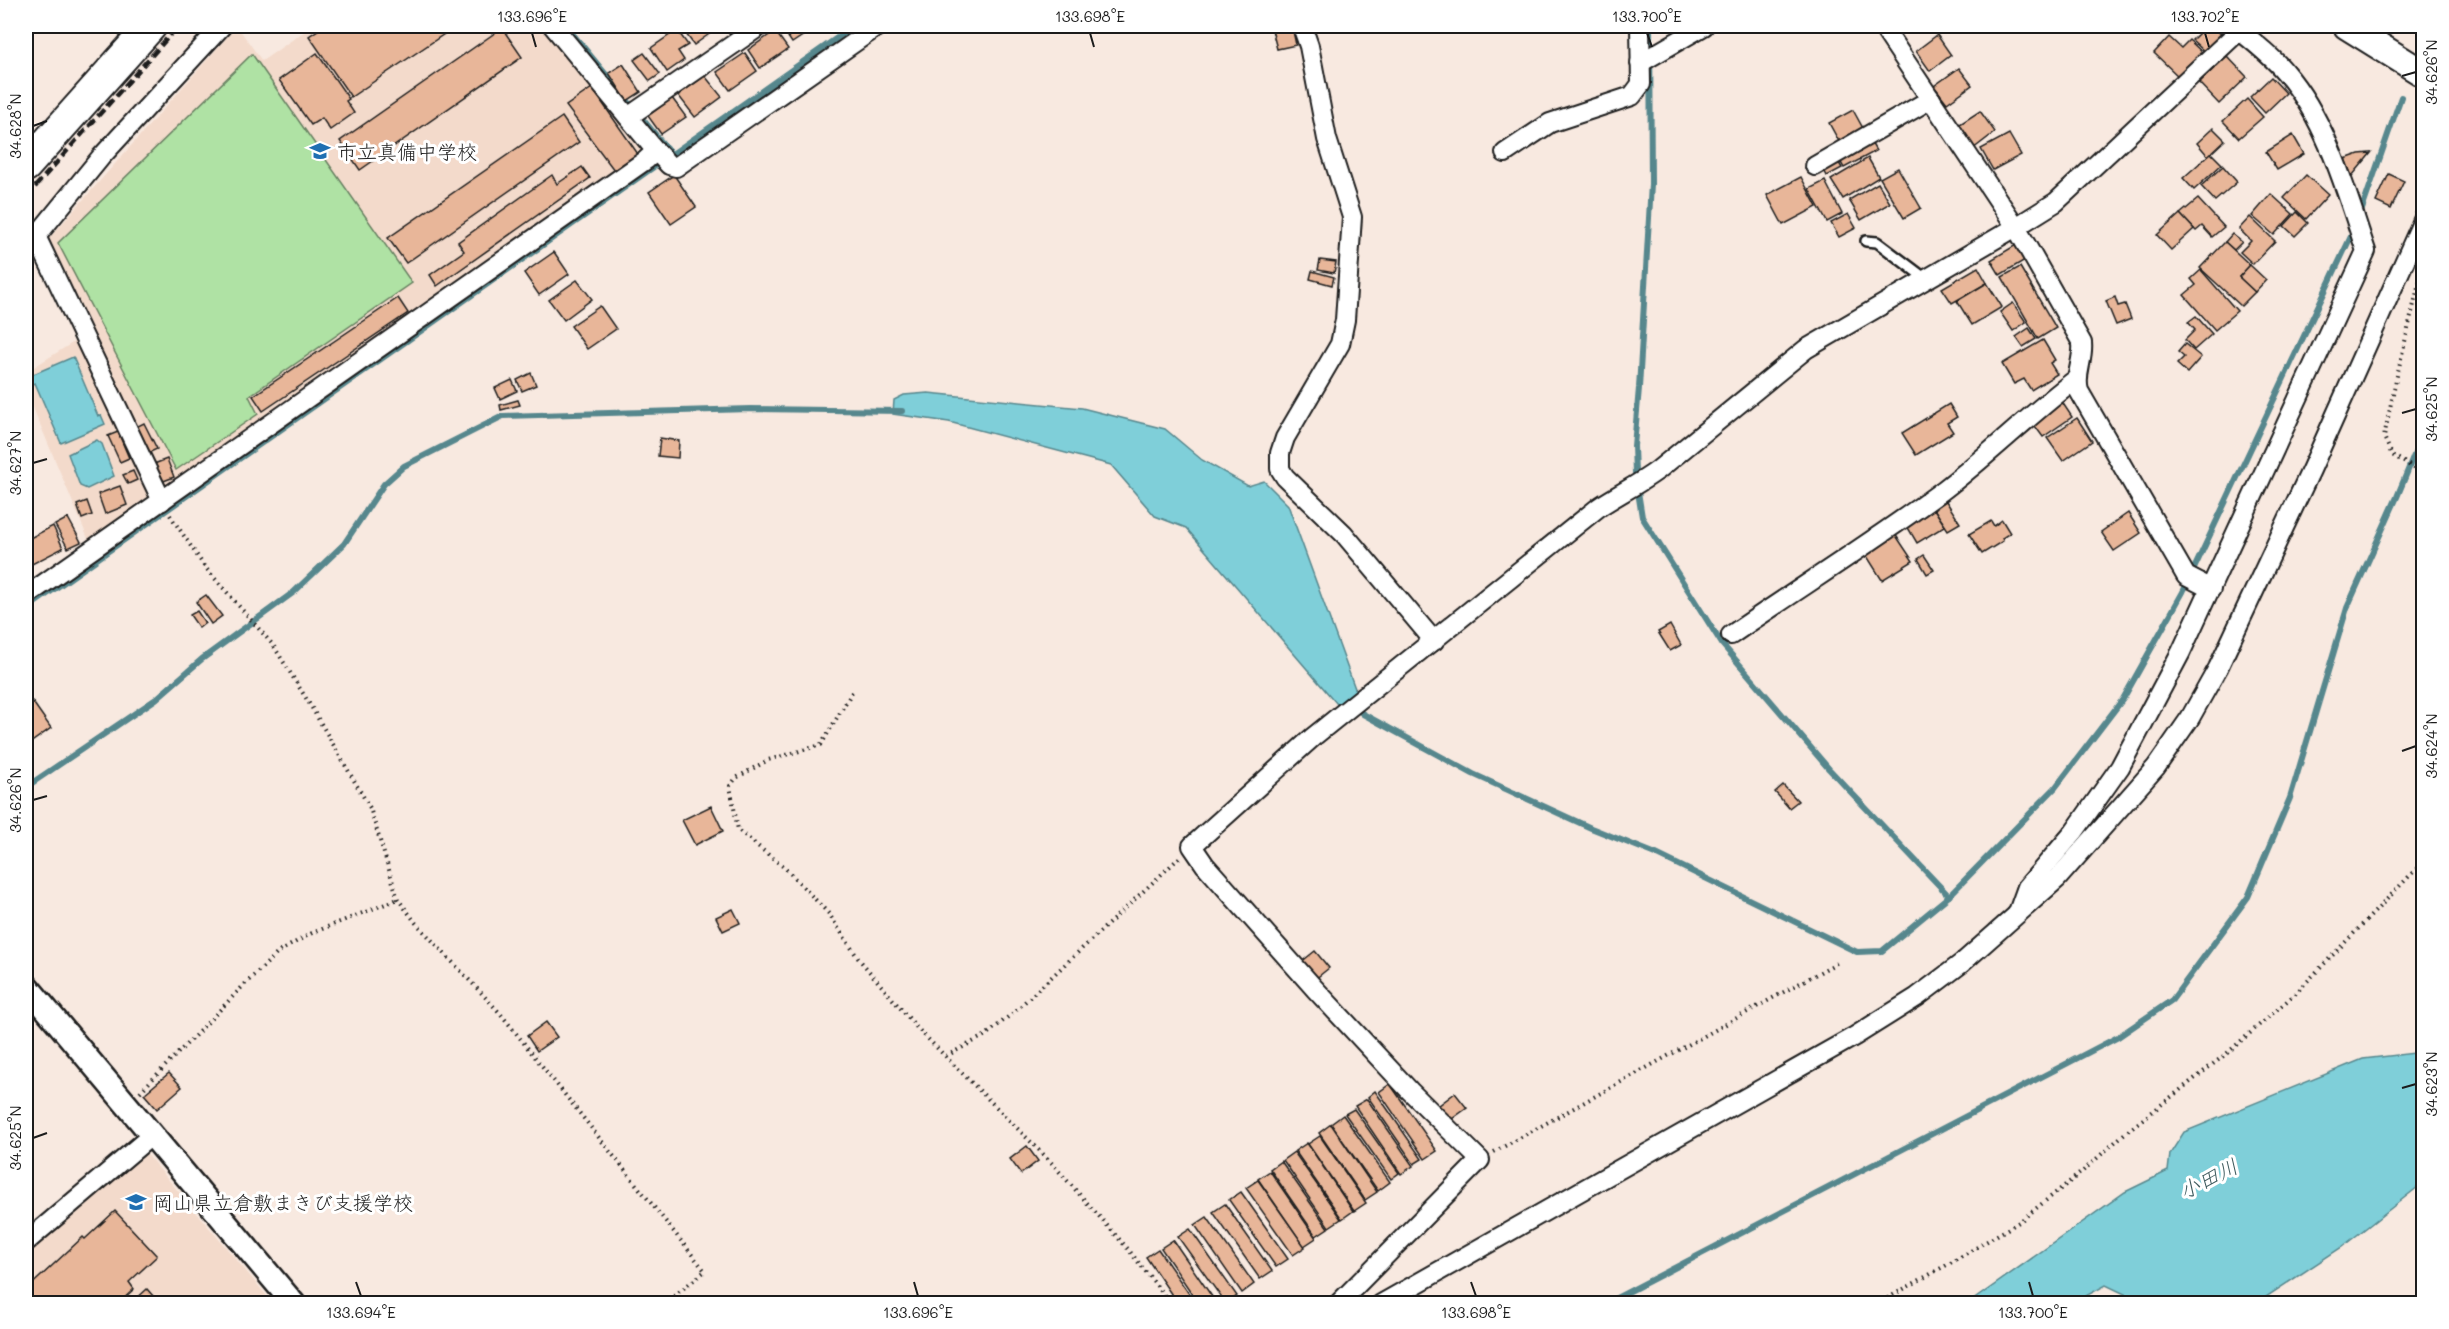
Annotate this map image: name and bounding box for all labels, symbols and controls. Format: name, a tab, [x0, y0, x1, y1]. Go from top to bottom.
text: 133.696°E	[497, 6, 567, 26]
text: 133.698°E	[1055, 6, 1125, 26]
text: 133.700°E	[1612, 6, 1682, 26]
text: 133.702°E	[2170, 6, 2240, 26]
text: 34.626°N	[2421, 39, 2441, 105]
text: 34.628°N	[5, 93, 25, 159]
place label: 市立真備中学校	[337, 138, 477, 164]
school or university icon: 市立真備中学校	[308, 139, 332, 163]
text: 34.625°N	[2421, 376, 2441, 442]
text: 34.627°N	[5, 431, 25, 495]
text: 34.624°N	[2421, 713, 2441, 779]
text: 34.626°N	[5, 767, 25, 833]
text: 34.623°N	[2421, 1051, 2441, 1117]
text: 34.625°N	[5, 1105, 25, 1171]
water label: 小田川	[2174, 1152, 2242, 1204]
place label: 岡山県立倉敷まきび支援学校	[153, 1189, 413, 1215]
school or university icon: 岡山県立倉敷まきび支援学校	[124, 1190, 148, 1214]
text: 133.694°E	[326, 1302, 396, 1322]
text: 133.696°E	[883, 1302, 953, 1322]
text: 133.698°E	[1441, 1302, 1511, 1322]
text: 133.700°E	[1998, 1302, 2068, 1322]

